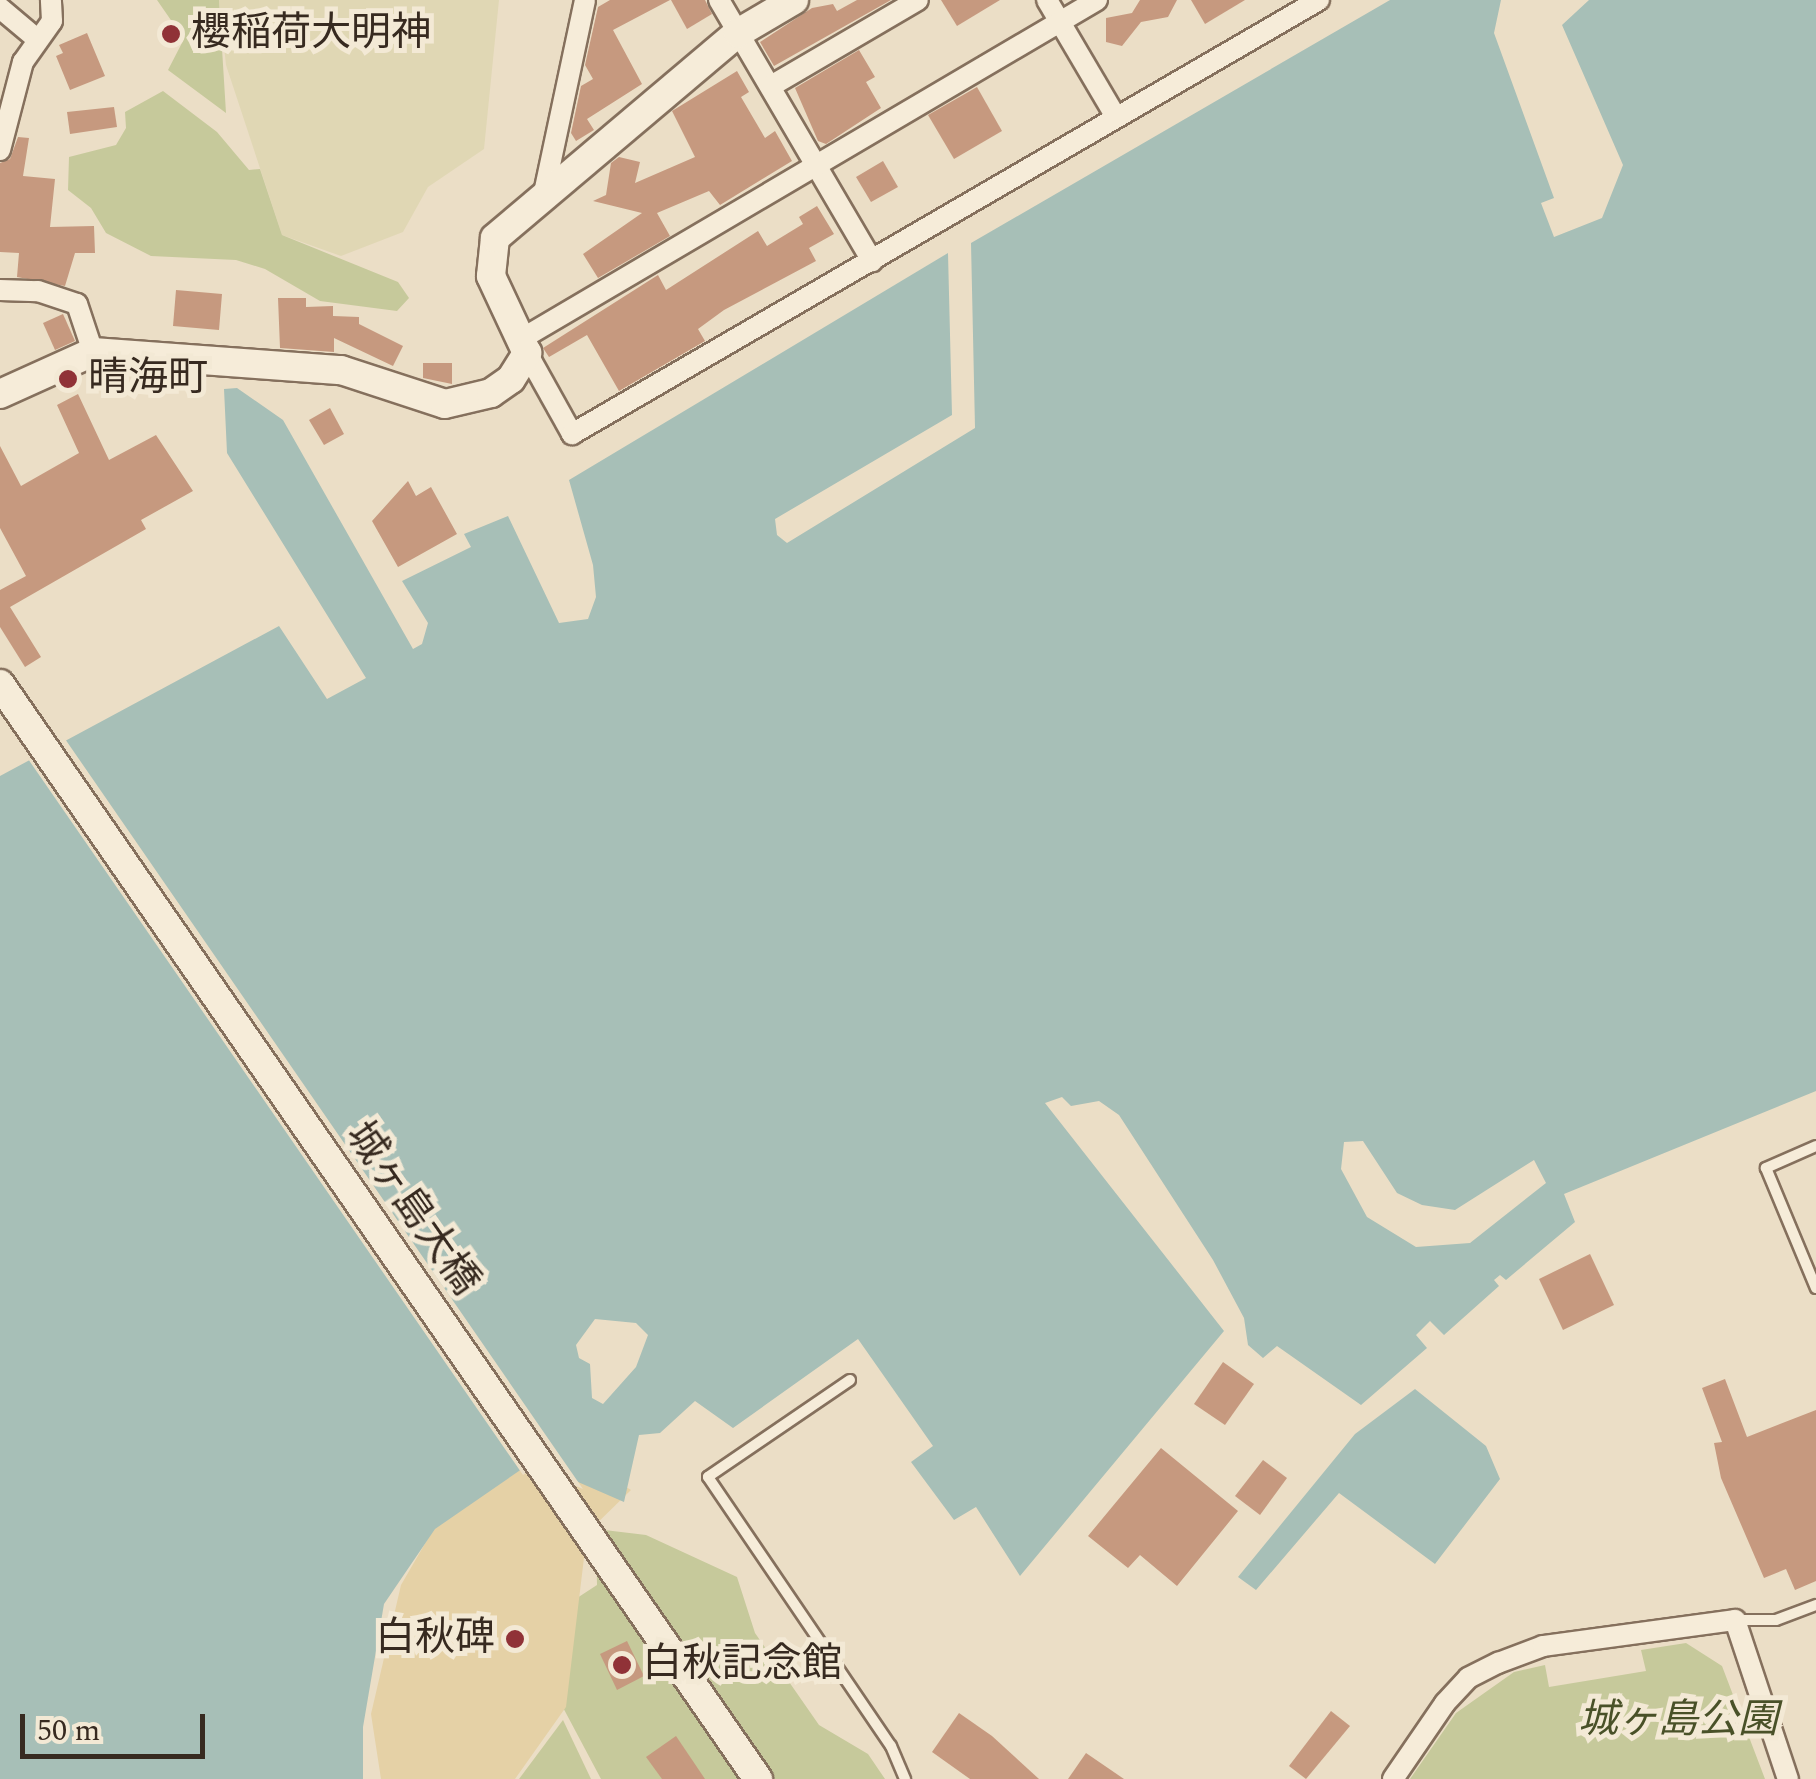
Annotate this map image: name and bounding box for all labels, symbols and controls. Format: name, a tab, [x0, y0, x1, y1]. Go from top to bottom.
place label: 櫻稲荷大明神	[191, 10, 431, 58]
marker: 櫻稲荷大明神	[160, 23, 182, 45]
place label: 晴海町	[88, 355, 208, 403]
marker: 晴海町	[57, 368, 79, 390]
street label: 城ヶ島大橋	[335, 1113, 489, 1305]
place label: 白秋碑	[375, 1615, 495, 1663]
marker: 白秋碑	[504, 1628, 526, 1650]
place label: 白秋記念館	[642, 1641, 842, 1689]
marker: 白秋記念館	[611, 1654, 633, 1676]
scale bar	[25, 1694, 210, 1756]
park label: 城ヶ島公園	[1578, 1697, 1778, 1745]
text: 50 m	[37, 1708, 100, 1754]

